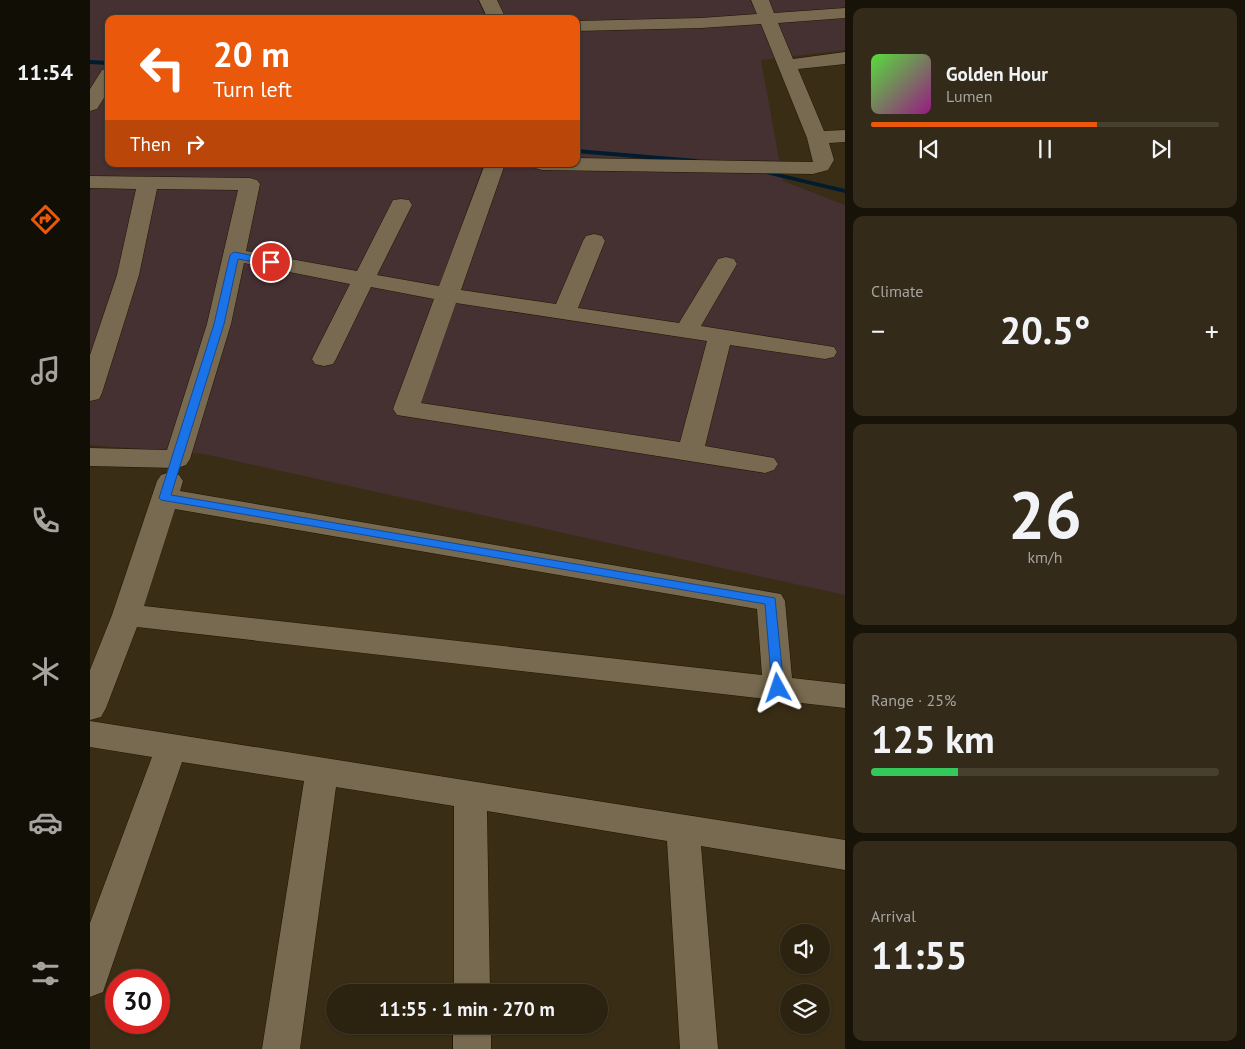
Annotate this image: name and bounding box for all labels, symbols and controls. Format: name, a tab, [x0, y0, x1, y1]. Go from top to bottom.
text: 20 m	[213, 31, 290, 77]
icon: left	[130, 35, 195, 100]
text: 11:54	[17, 58, 73, 86]
text: Golden Hour	[946, 62, 1048, 86]
text: Turn left	[213, 75, 292, 103]
text: Lumen	[946, 86, 992, 106]
icon: right	[181, 130, 209, 158]
text: Then	[130, 132, 171, 156]
icon: previous	[915, 135, 943, 163]
icon: pause	[1031, 135, 1059, 163]
icon: next	[1147, 135, 1175, 163]
icon: directions	[28, 202, 63, 237]
pin	[250, 241, 292, 283]
icon: arrive	[257, 248, 285, 276]
text: Climate	[871, 281, 923, 301]
text: 20.5°	[1000, 305, 1090, 354]
text: −	[871, 312, 885, 349]
text: +	[1205, 312, 1219, 349]
icon: music	[28, 353, 63, 388]
text: 26	[1008, 472, 1082, 556]
icon: phone	[28, 503, 63, 538]
text: km/h	[1027, 547, 1063, 567]
icon: climate	[28, 654, 63, 689]
position arrow	[751, 661, 803, 713]
text: Range · 25%	[871, 690, 956, 710]
text: 125 km	[871, 714, 995, 763]
icon: car	[28, 805, 63, 840]
text: Arrival	[871, 906, 916, 926]
map controls	[780, 924, 830, 1034]
button: sound	[780, 924, 830, 974]
text: 11:55	[871, 930, 967, 979]
icon: filters	[28, 956, 63, 991]
speed limit sign: 30	[105, 969, 170, 1034]
button: layers	[780, 984, 830, 1034]
text: 11:55 · 1 min · 270 m	[379, 997, 555, 1021]

